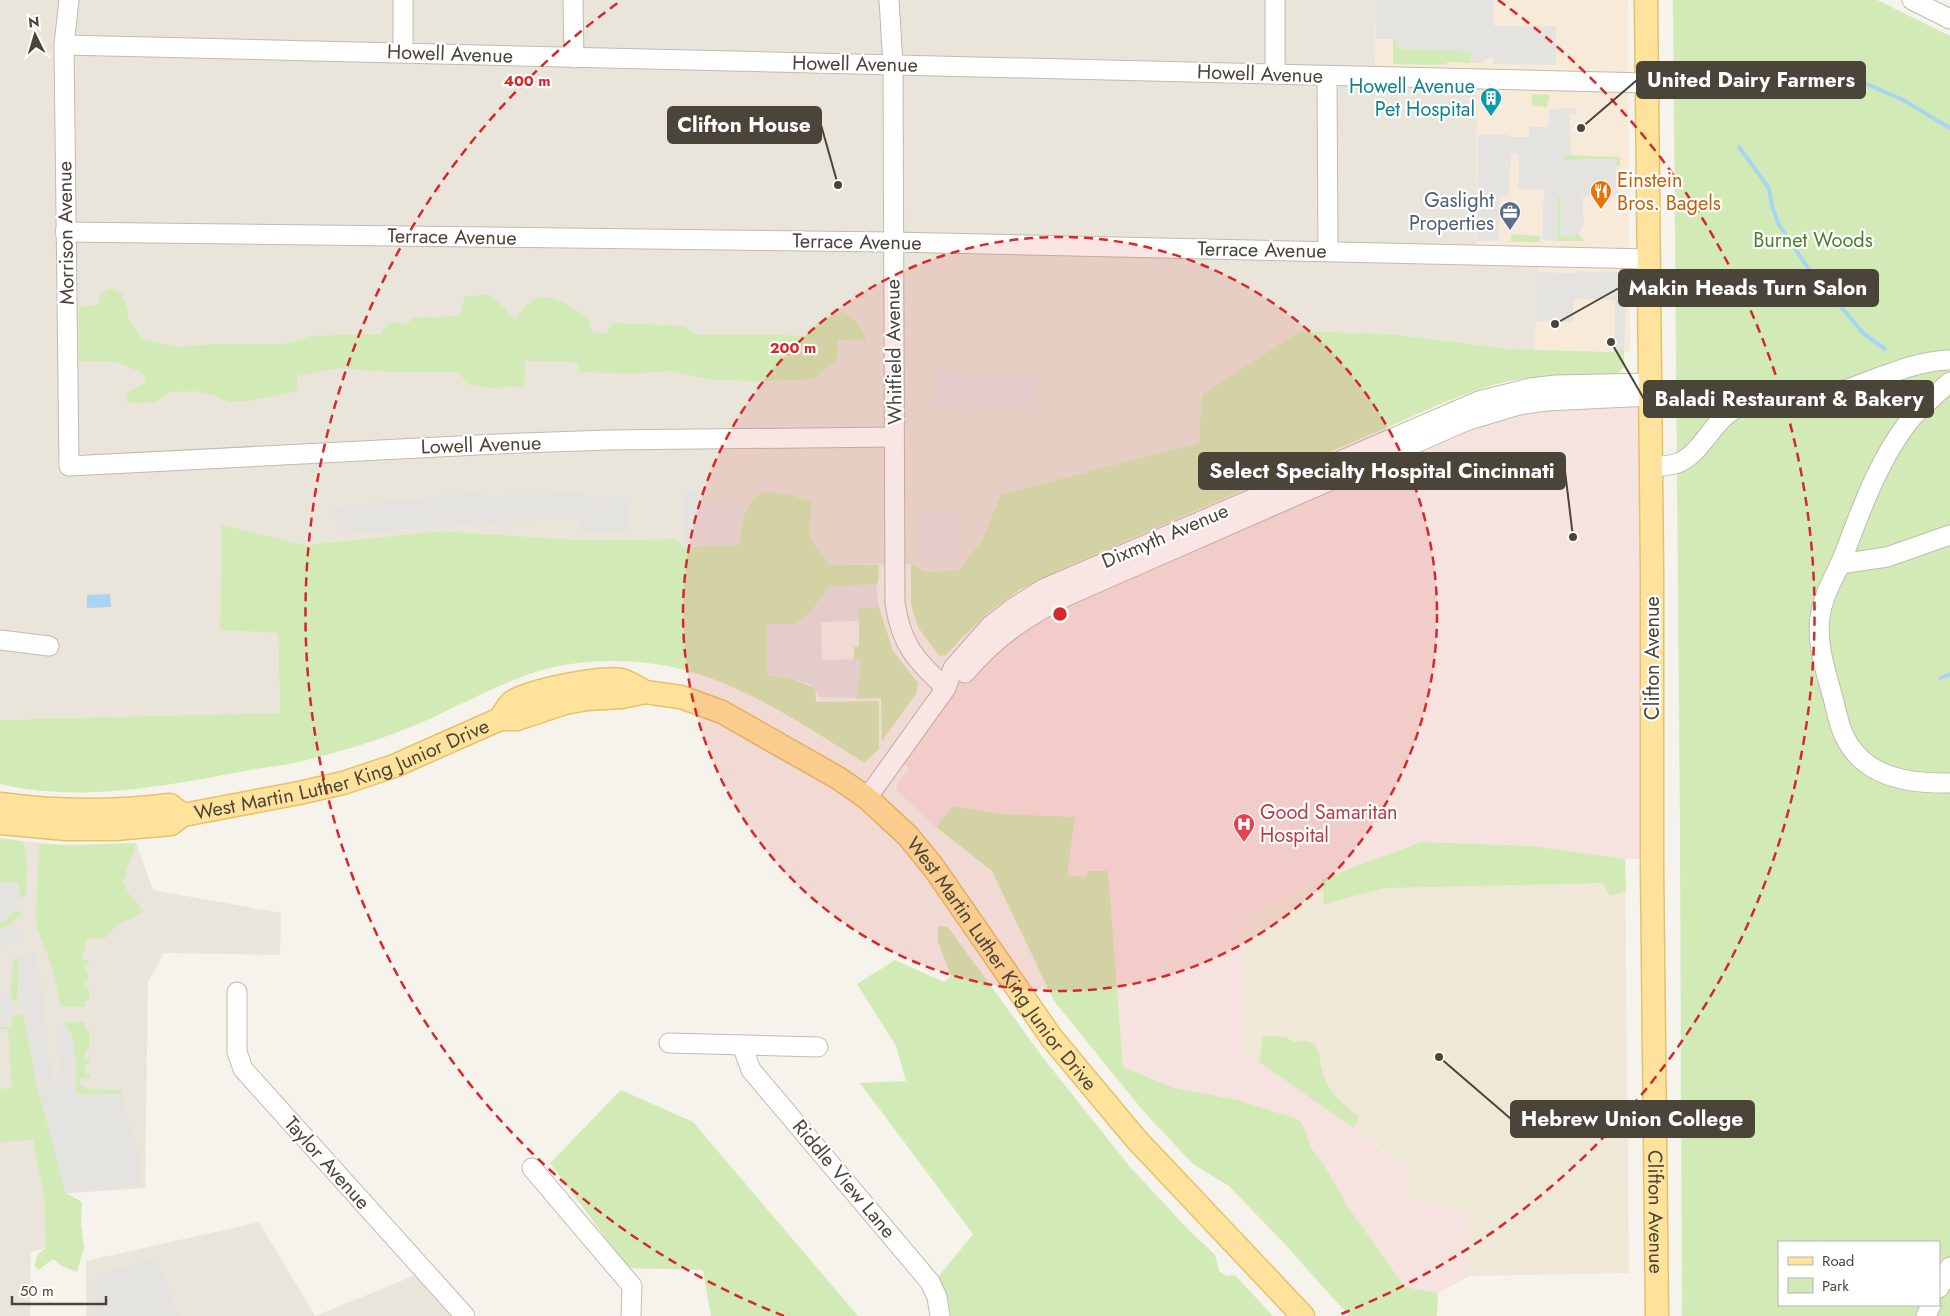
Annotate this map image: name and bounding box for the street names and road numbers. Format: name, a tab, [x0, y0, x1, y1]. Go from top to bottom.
street label: Howell Avenue	[387, 37, 513, 71]
street label: Howell Avenue	[792, 48, 918, 80]
street label: Howell Avenue	[1197, 57, 1323, 91]
street label: Morrison Avenue	[50, 161, 82, 305]
street label: Terrace Avenue	[387, 221, 517, 253]
street label: Terrace Avenue	[792, 226, 922, 258]
street label: Terrace Avenue	[1197, 234, 1327, 266]
street label: Whitfield Avenue	[878, 279, 910, 425]
street label: Lowell Avenue	[420, 428, 542, 462]
street label: Dixmyth Avenue	[1097, 496, 1233, 576]
street label: Clifton Avenue	[1638, 596, 1667, 720]
street label: West Martin Luther King Junior Drive	[192, 711, 494, 827]
street label: West Martin Luther King Junior Drive	[900, 830, 1104, 1097]
street label: Taylor Avenue	[277, 1110, 377, 1216]
street label: Riddle View Lane	[785, 1113, 903, 1245]
street label: Clifton Avenue	[1641, 1150, 1671, 1274]

